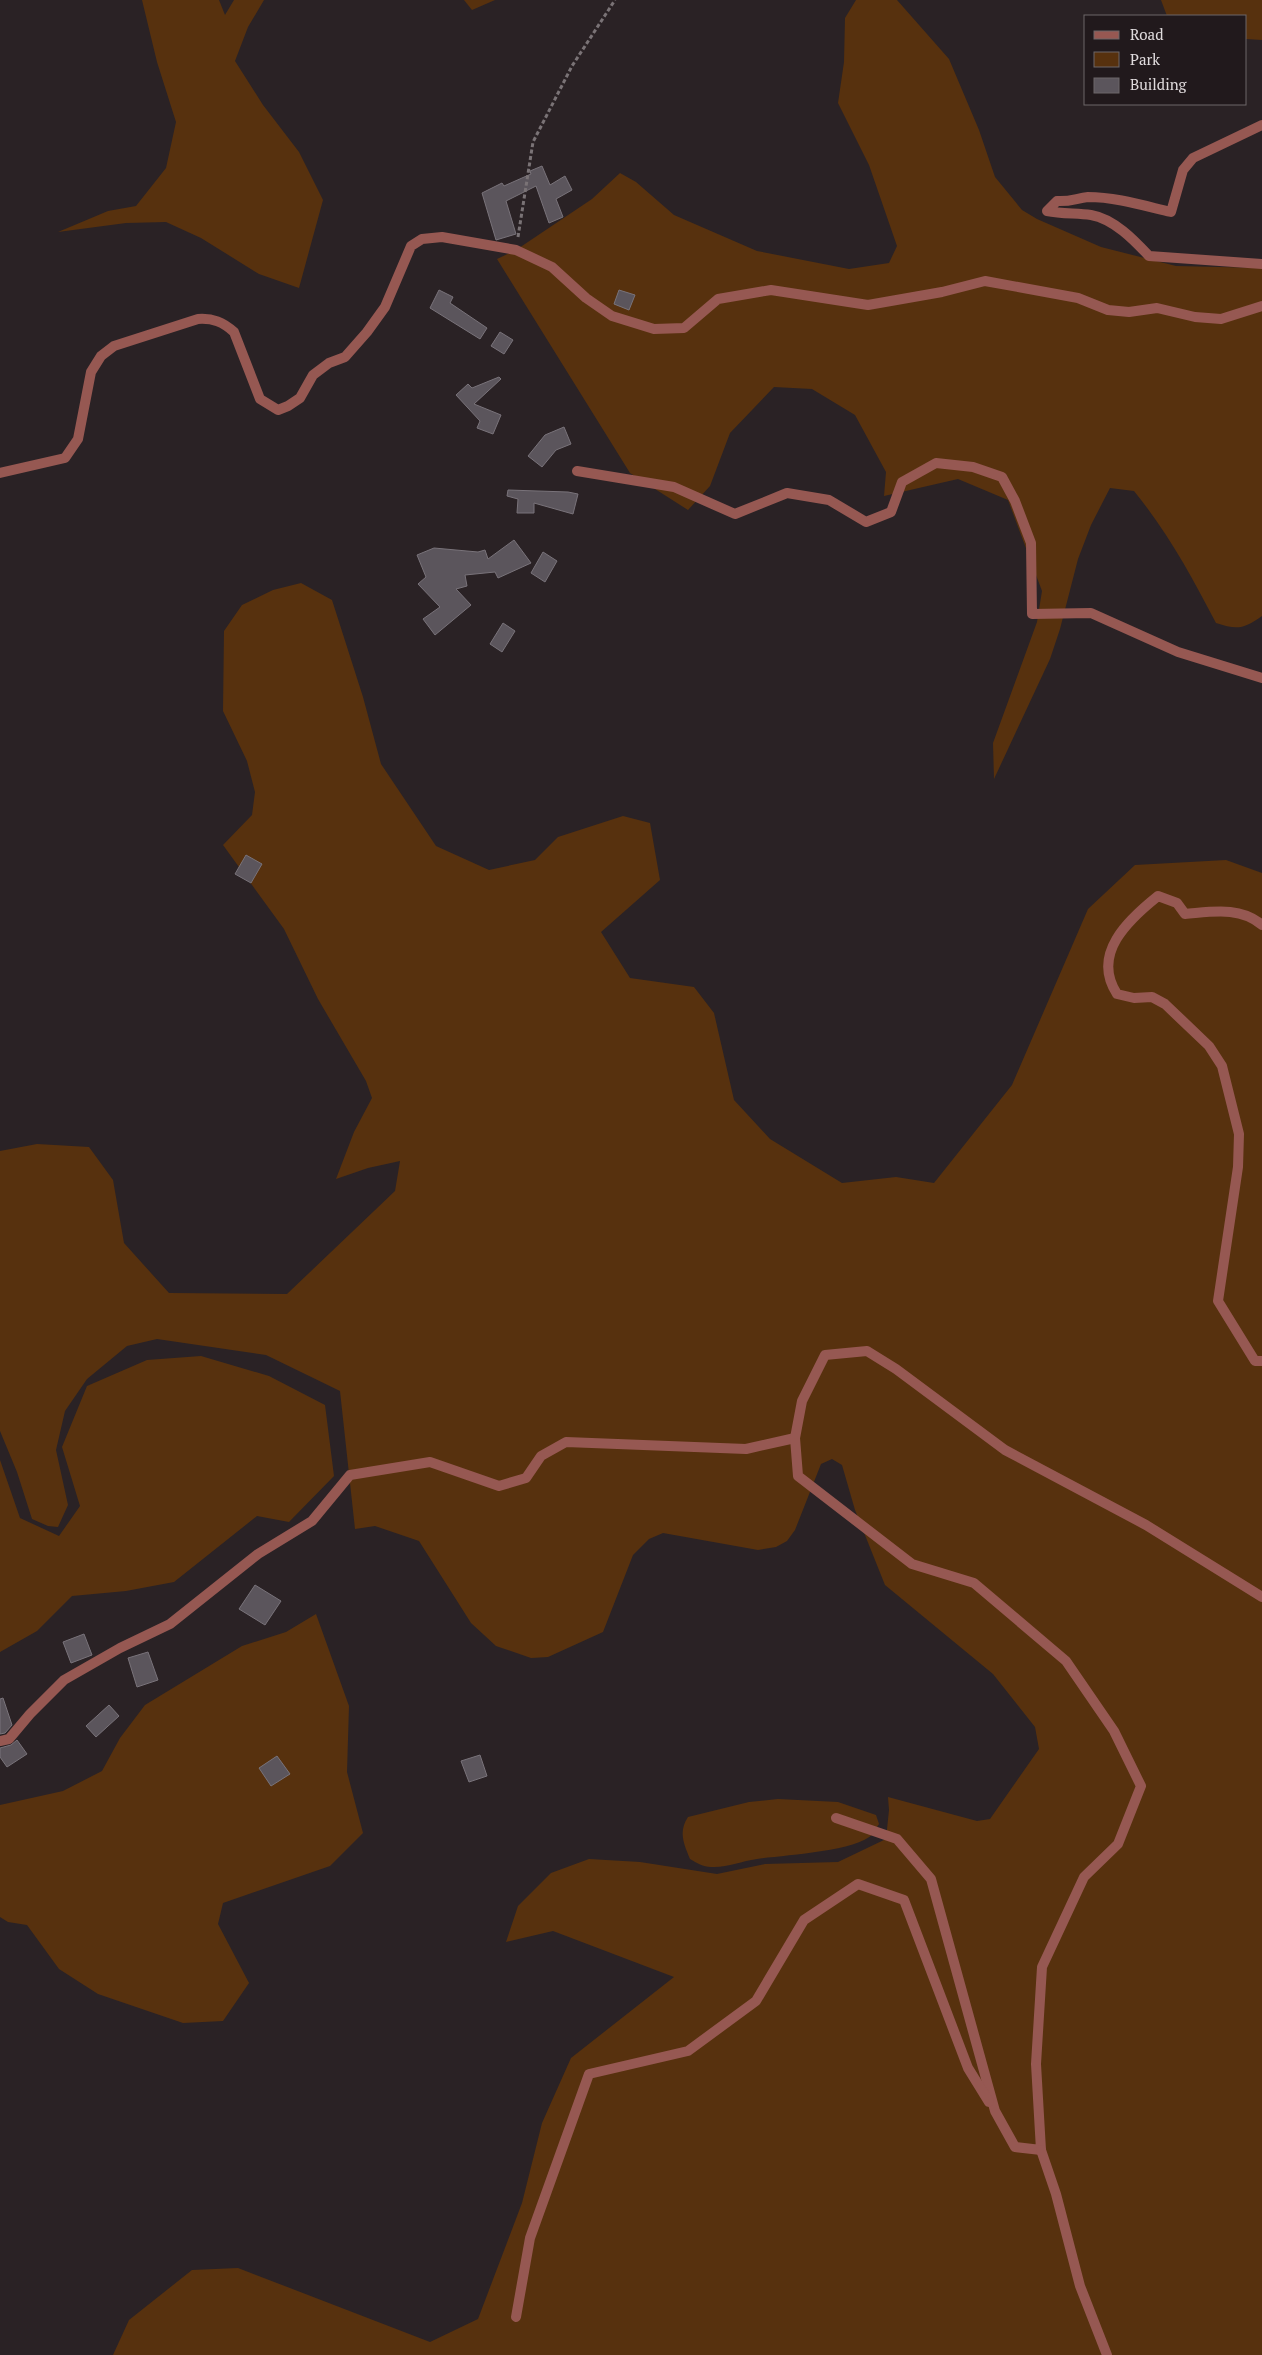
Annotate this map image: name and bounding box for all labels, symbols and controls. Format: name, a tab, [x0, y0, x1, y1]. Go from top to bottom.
legend	[1084, 15, 1247, 105]
text: Road	[1130, 24, 1163, 44]
text: Park	[1130, 49, 1160, 69]
text: Building	[1130, 74, 1188, 94]

